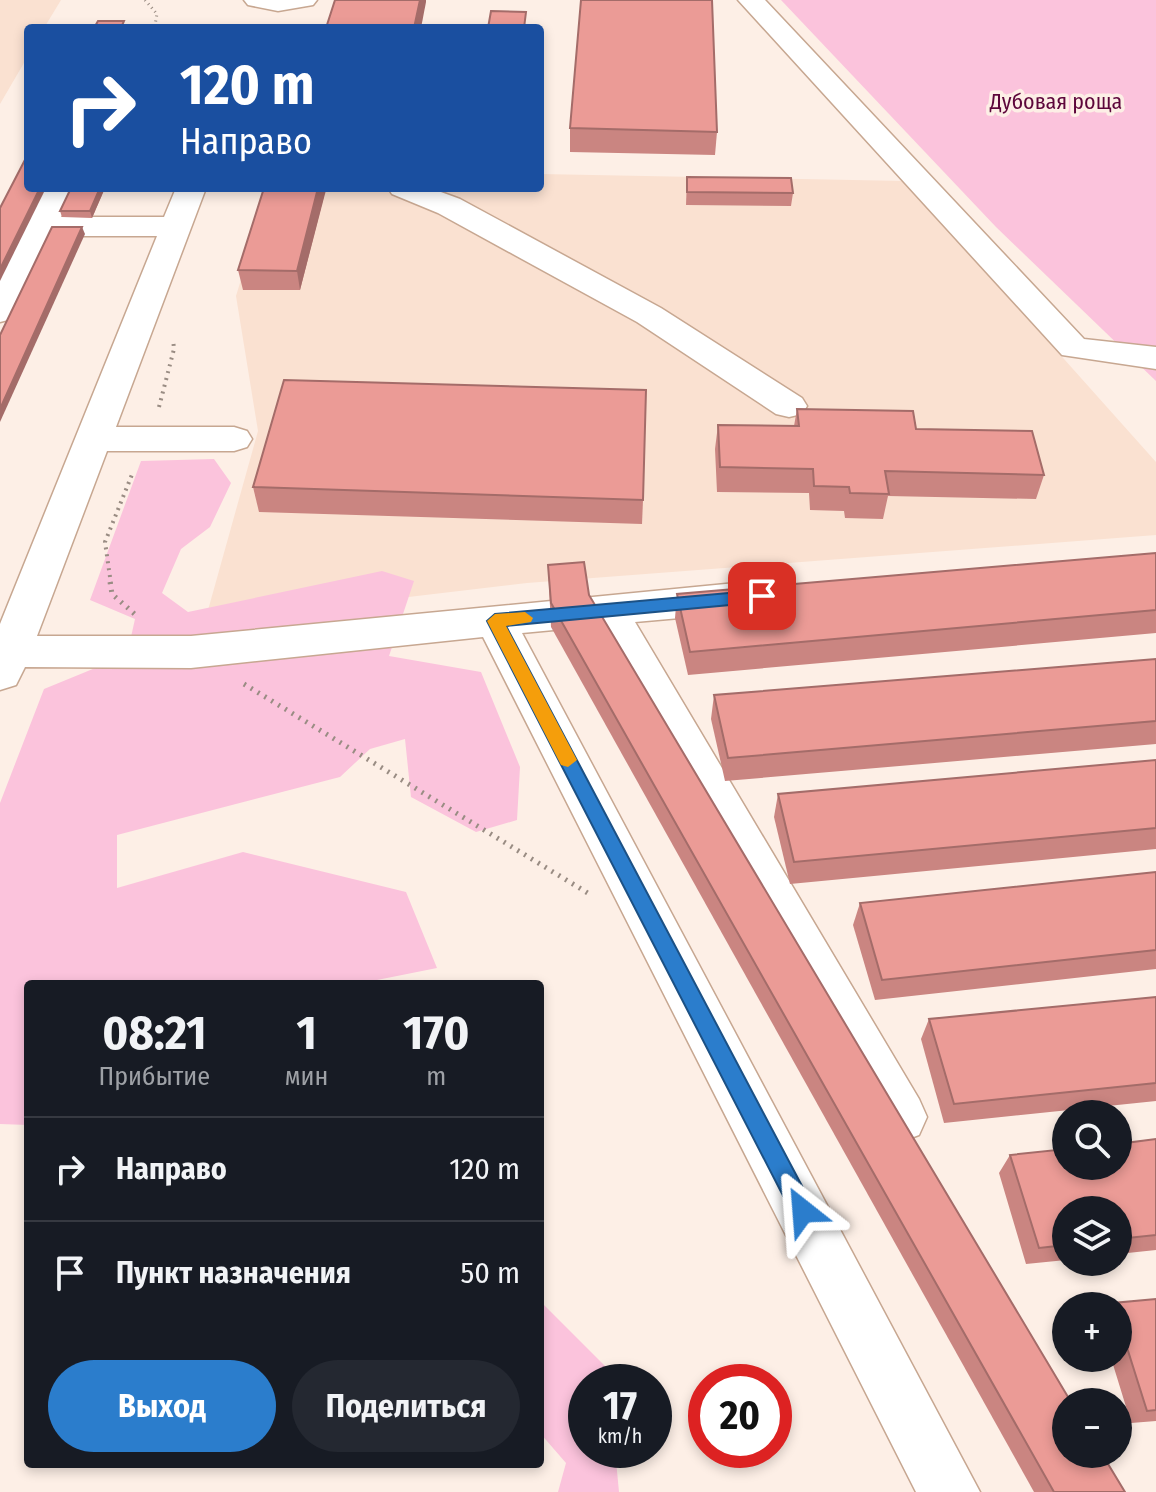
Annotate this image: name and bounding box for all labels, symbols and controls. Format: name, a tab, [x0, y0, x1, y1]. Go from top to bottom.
text: 120 m	[180, 52, 315, 119]
icon: right	[48, 56, 152, 160]
park label: Дубовая роща	[989, 88, 1122, 115]
text: Направо	[180, 120, 312, 164]
pin	[728, 562, 796, 630]
icon: arrive	[740, 574, 784, 618]
text: 08:21	[102, 1004, 206, 1062]
text: 1	[296, 1004, 317, 1062]
text: 170	[403, 1004, 469, 1062]
text: Прибытие	[99, 1061, 210, 1092]
text: мин	[285, 1061, 328, 1092]
text: m	[426, 1061, 446, 1092]
map controls	[1052, 1100, 1132, 1468]
button: search	[1052, 1100, 1132, 1180]
icon: right	[48, 1147, 92, 1191]
text: Направо	[116, 1151, 227, 1187]
text: 120 m	[449, 1151, 520, 1187]
position arrow	[761, 1169, 845, 1253]
button: layers	[1052, 1196, 1132, 1276]
icon: arrive	[48, 1251, 92, 1295]
text: Пункт назначения	[116, 1255, 351, 1291]
text: 50 m	[460, 1255, 520, 1291]
button: +	[1052, 1292, 1132, 1372]
button: Выход	[48, 1360, 276, 1452]
button: Поделиться	[292, 1360, 520, 1452]
speed limit sign: 20	[688, 1364, 792, 1468]
text: 17	[603, 1382, 637, 1430]
button: −	[1052, 1388, 1132, 1468]
text: km/h	[598, 1424, 642, 1448]

